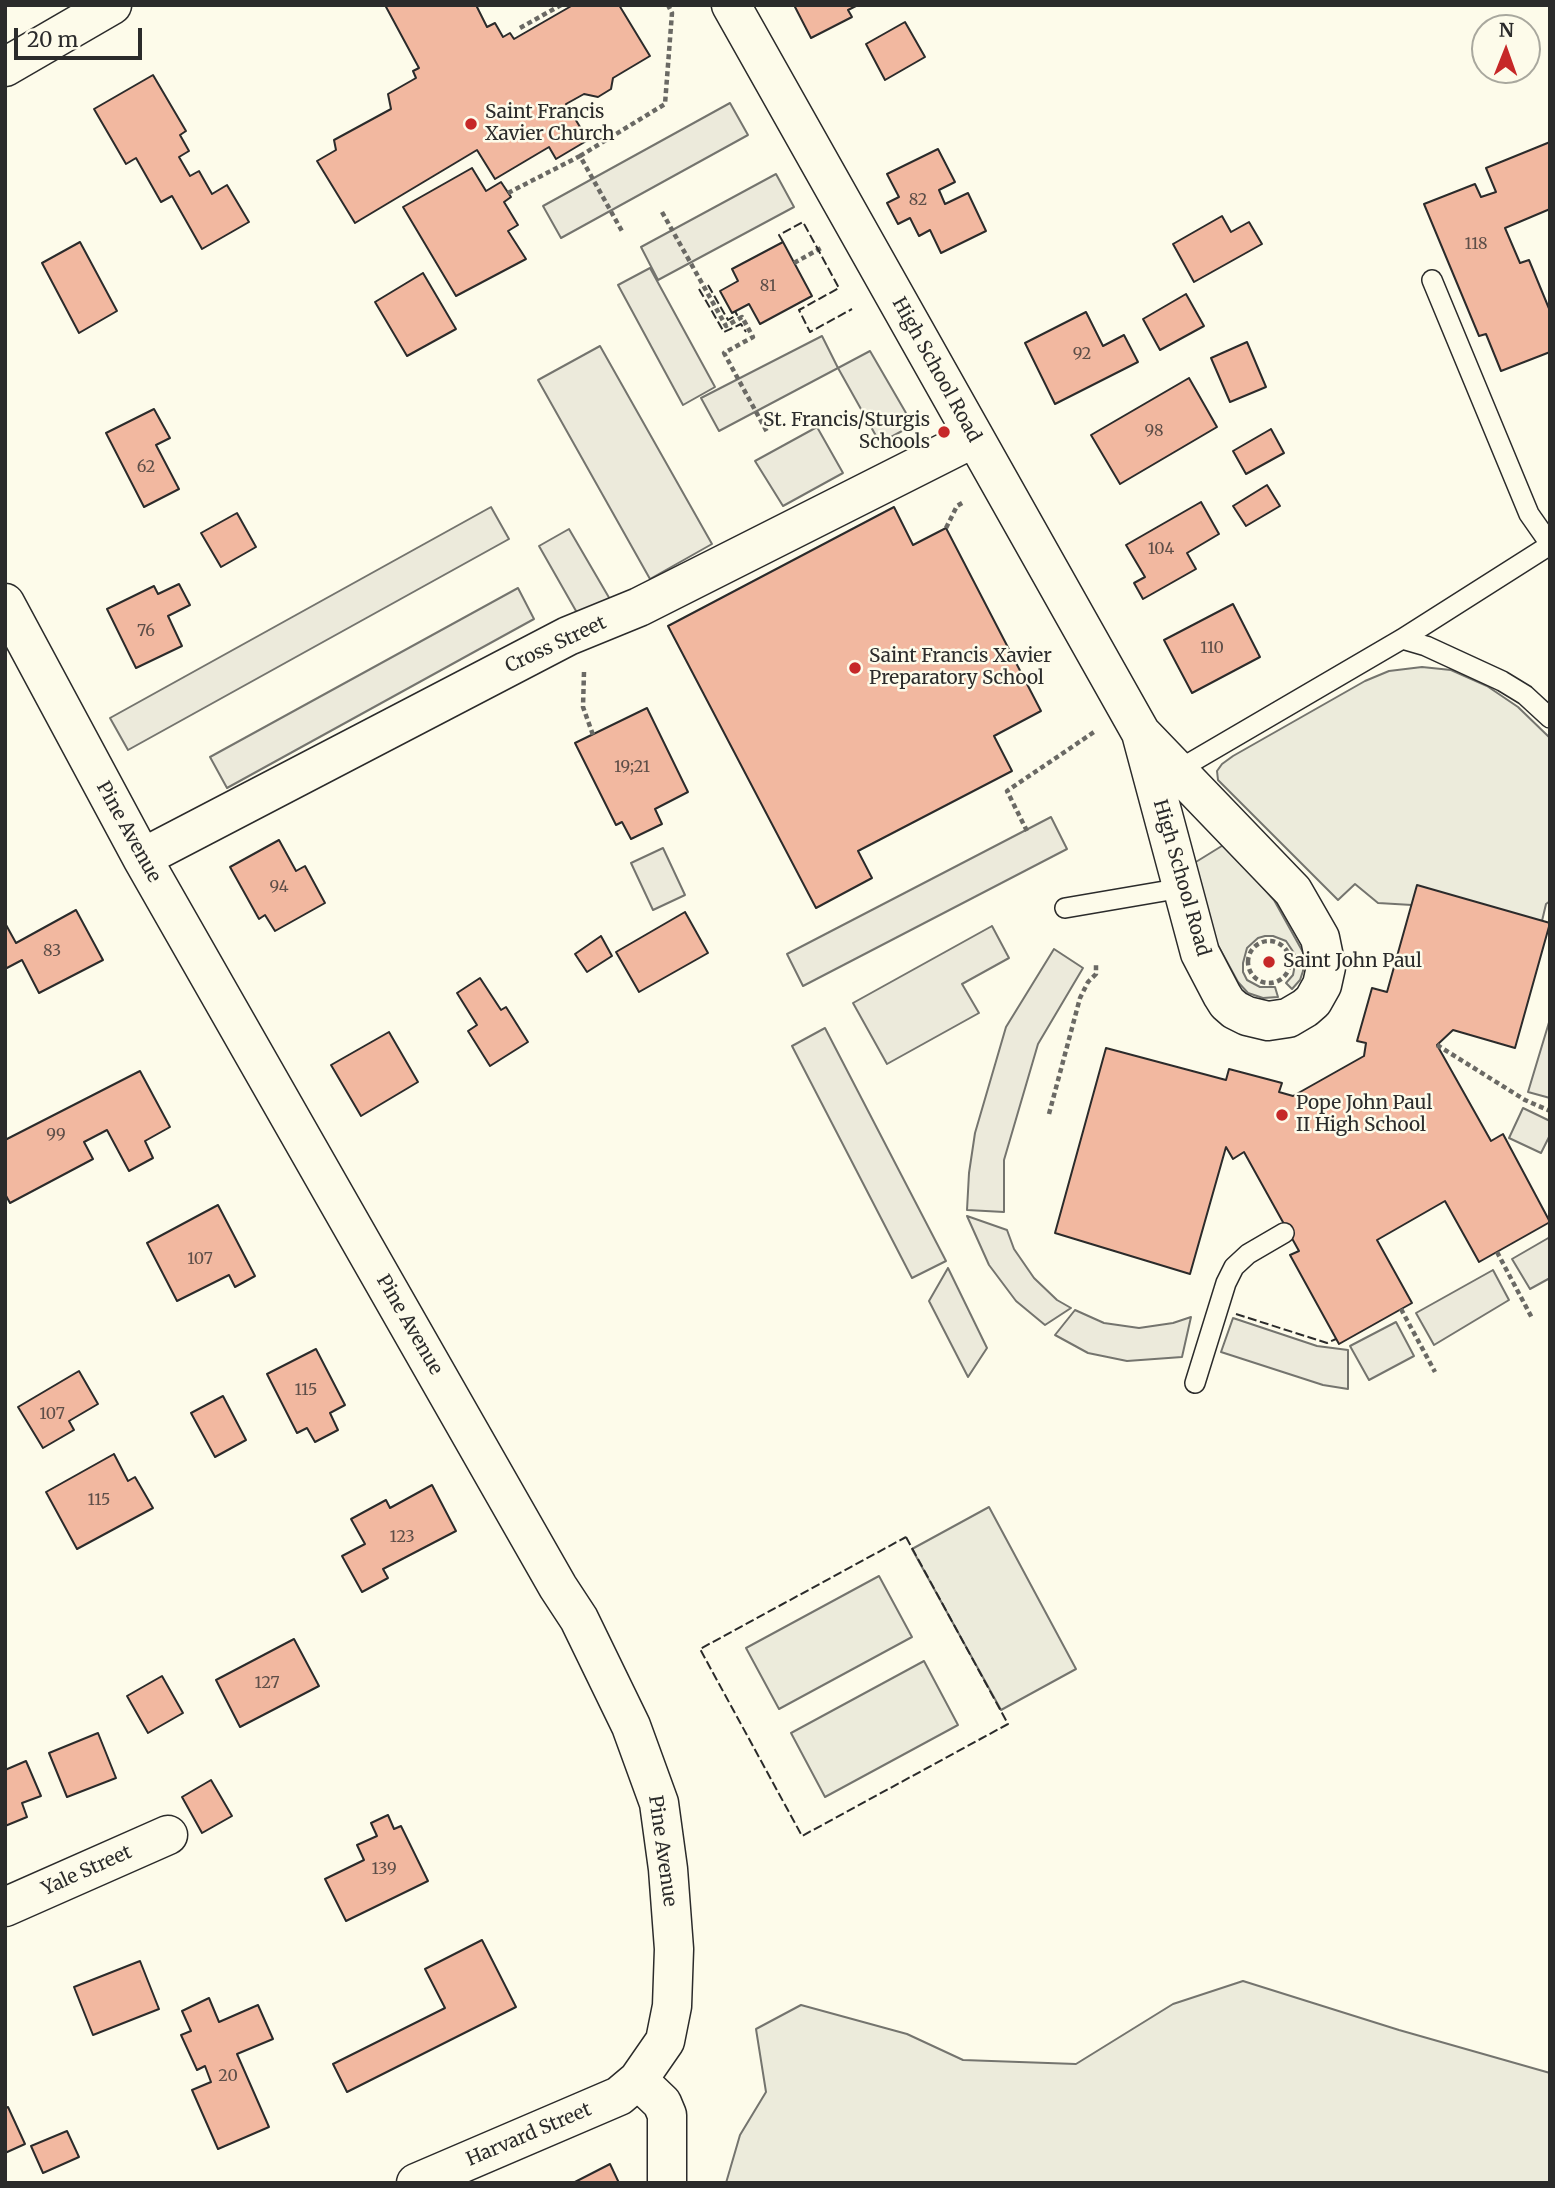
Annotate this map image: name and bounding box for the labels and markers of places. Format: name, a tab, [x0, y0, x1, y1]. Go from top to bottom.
place label: Saint Francis Xavier Church	[485, 102, 615, 146]
marker: Saint Francis Xavier Church	[463, 116, 479, 132]
place label: St. Francis/Sturgis Schools	[763, 410, 930, 454]
marker: St. Francis/Sturgis Schools	[936, 424, 952, 440]
place label: Saint Francis Xavier Preparatory School	[869, 646, 1052, 690]
marker: Saint Francis Xavier Preparatory School	[847, 660, 863, 676]
place label: Saint John Paul	[1283, 951, 1422, 973]
marker: Saint John Paul	[1261, 954, 1277, 970]
place label: Pope John Paul II High School	[1296, 1093, 1432, 1137]
marker: Pope John Paul II High School	[1274, 1107, 1290, 1123]

